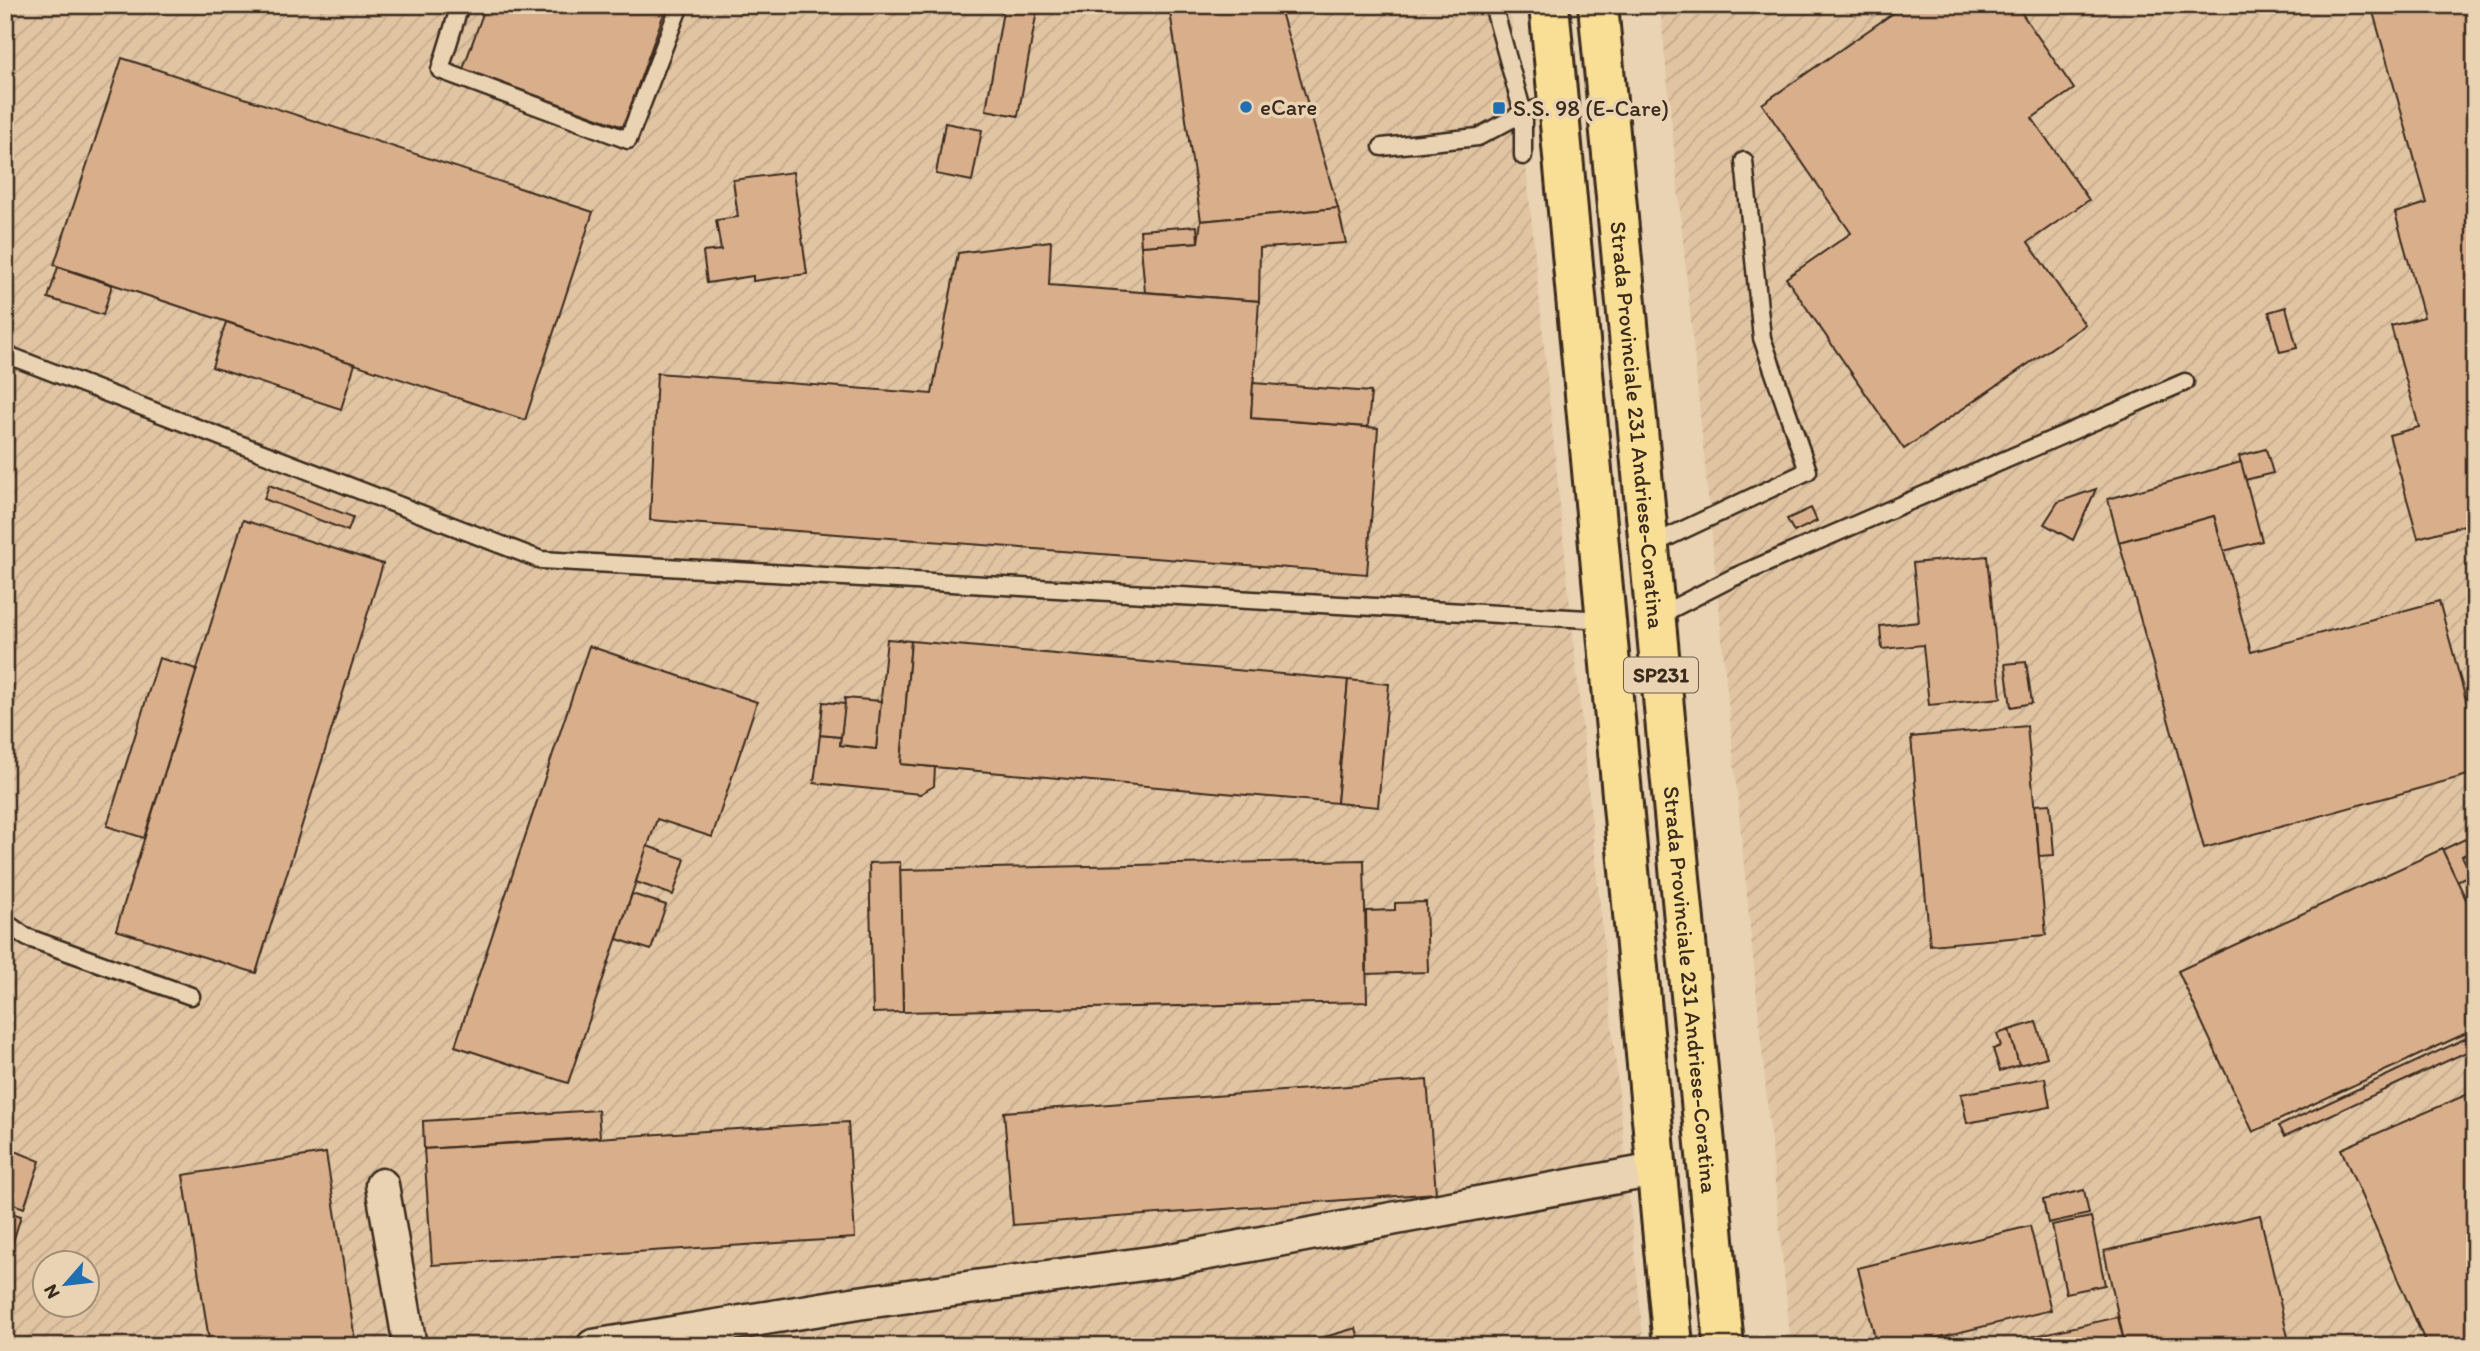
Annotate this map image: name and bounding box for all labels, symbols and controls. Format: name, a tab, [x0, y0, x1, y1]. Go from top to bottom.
place label: eCare	[1260, 93, 1317, 121]
place label: S.S. 98 (E-Care)	[1513, 94, 1669, 122]
marker: eCare	[1238, 99, 1254, 115]
marker: S.S. 98 (E-Care)	[1491, 100, 1507, 116]
street label: Strada Provinciale 231 Andriese-Coratina	[1604, 220, 1671, 630]
road number: SP231	[1624, 658, 1698, 692]
street label: Strada Provinciale 231 Andriese-Coratina	[1657, 785, 1724, 1195]
north arrow	[32, 1250, 102, 1320]
text: N	[38, 1281, 65, 1303]

